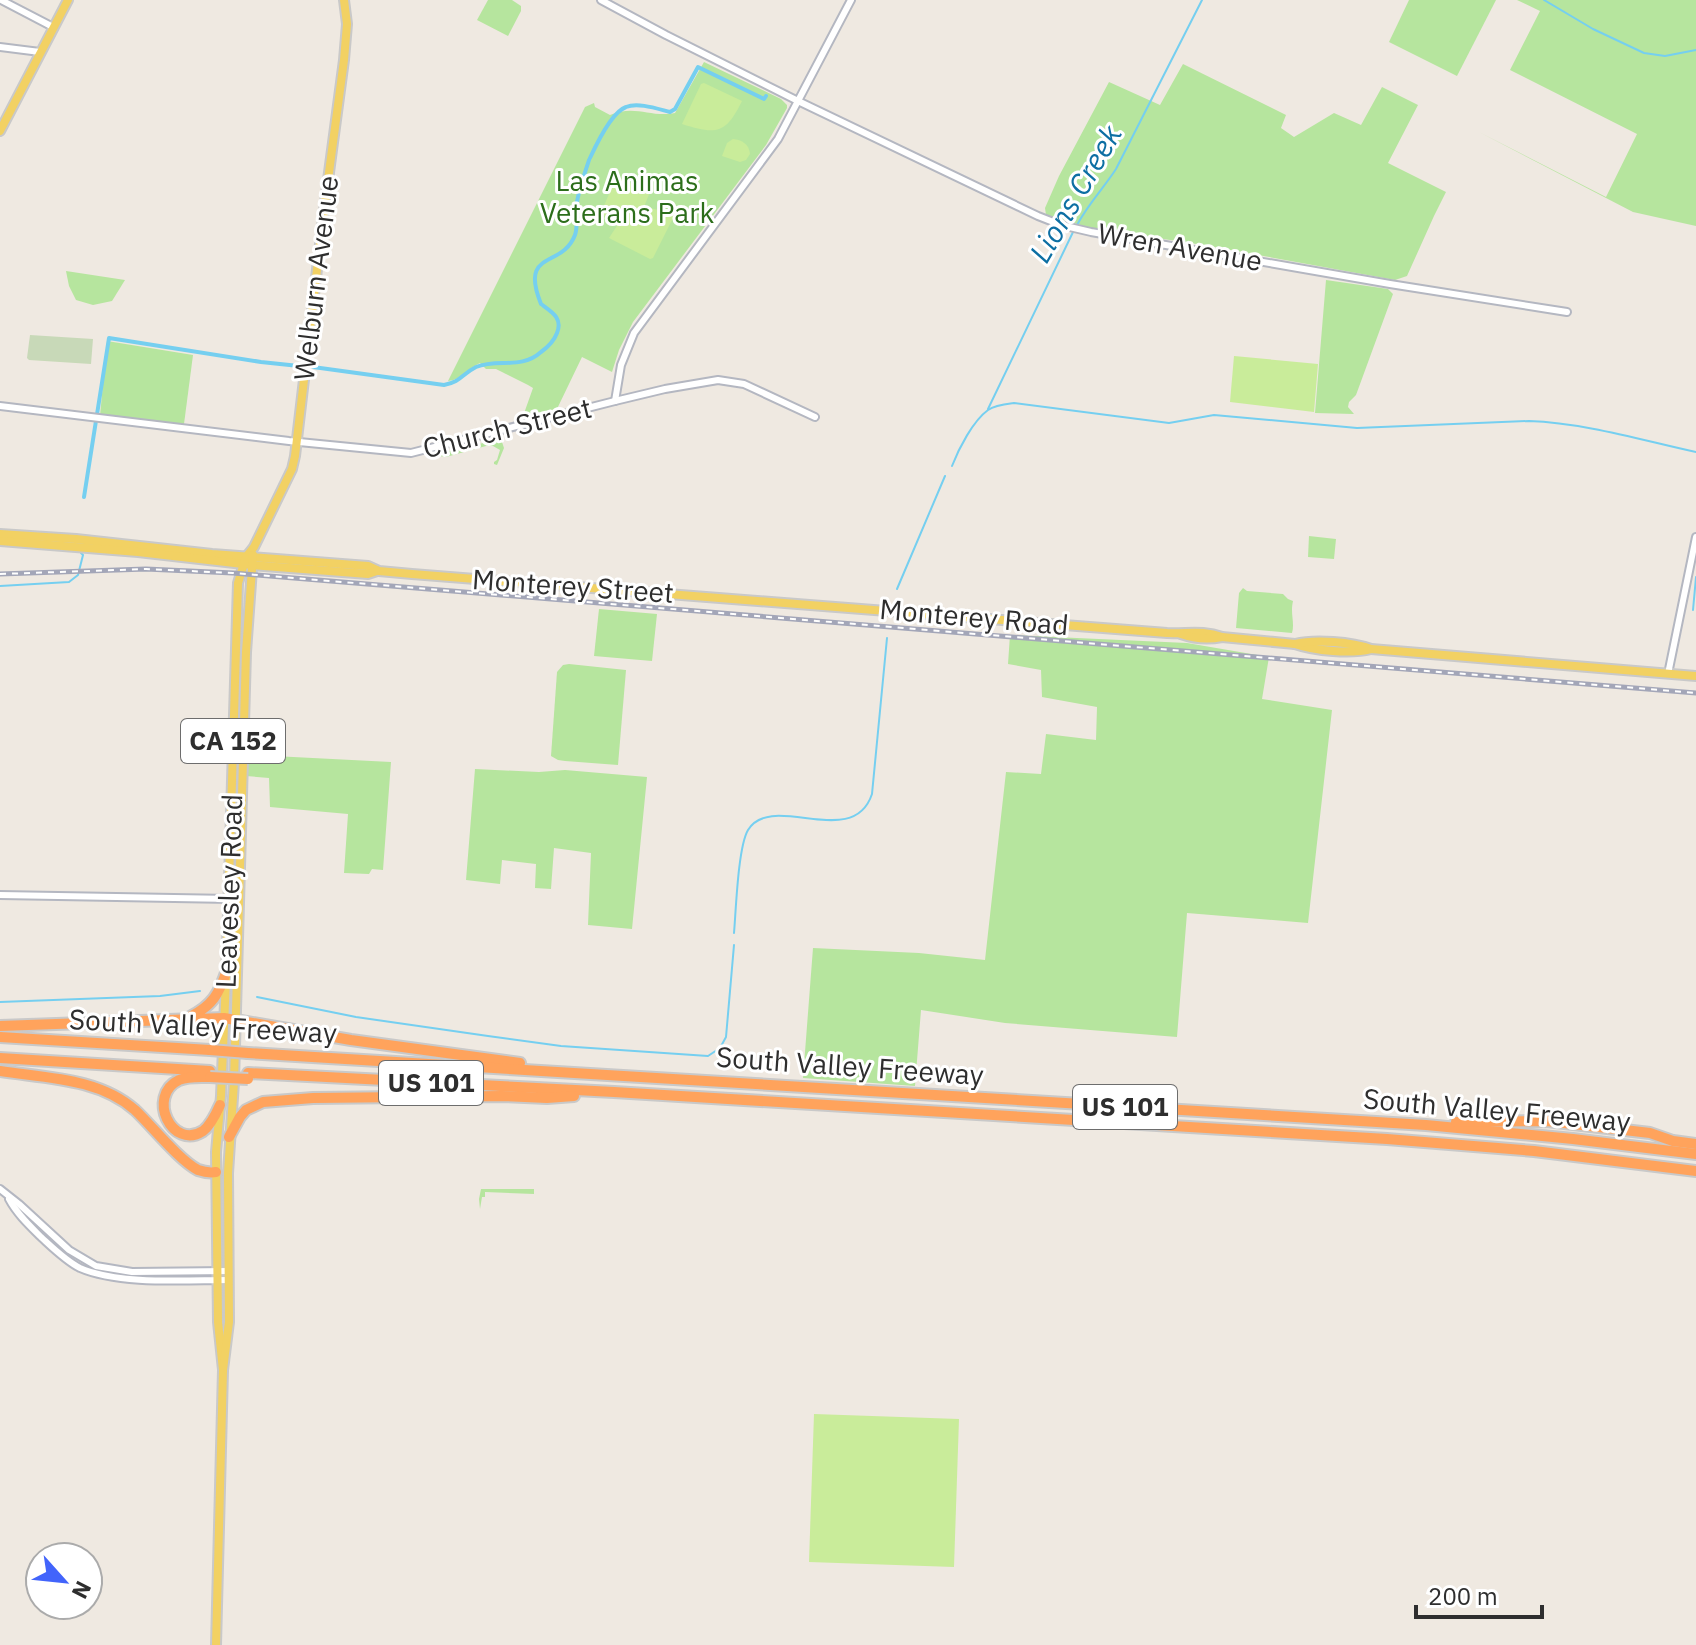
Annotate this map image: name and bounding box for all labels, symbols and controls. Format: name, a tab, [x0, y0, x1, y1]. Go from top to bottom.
water label: Lions Creek	[1020, 117, 1130, 269]
park label: Las Animas Veterans Park	[540, 162, 715, 231]
street label: Welburn Avenue	[285, 173, 346, 382]
street label: Wren Avenue	[1095, 214, 1265, 279]
street label: Church Street	[419, 389, 595, 466]
street label: Monterey Street	[471, 560, 675, 611]
street label: Monterey Road	[878, 590, 1070, 643]
road number: CA 152	[181, 719, 285, 763]
street label: Leavesley Road	[207, 793, 250, 989]
street label: South Valley Freeway	[68, 1000, 338, 1051]
street label: South Valley Freeway	[715, 1038, 985, 1093]
road number: US 101	[379, 1061, 483, 1105]
street label: South Valley Freeway	[1362, 1079, 1632, 1140]
road number: US 101	[1073, 1085, 1177, 1129]
north arrow	[24, 1541, 104, 1621]
scale bar	[1416, 1569, 1542, 1619]
text: N	[66, 1577, 99, 1604]
text: 200 m	[1428, 1580, 1498, 1612]

